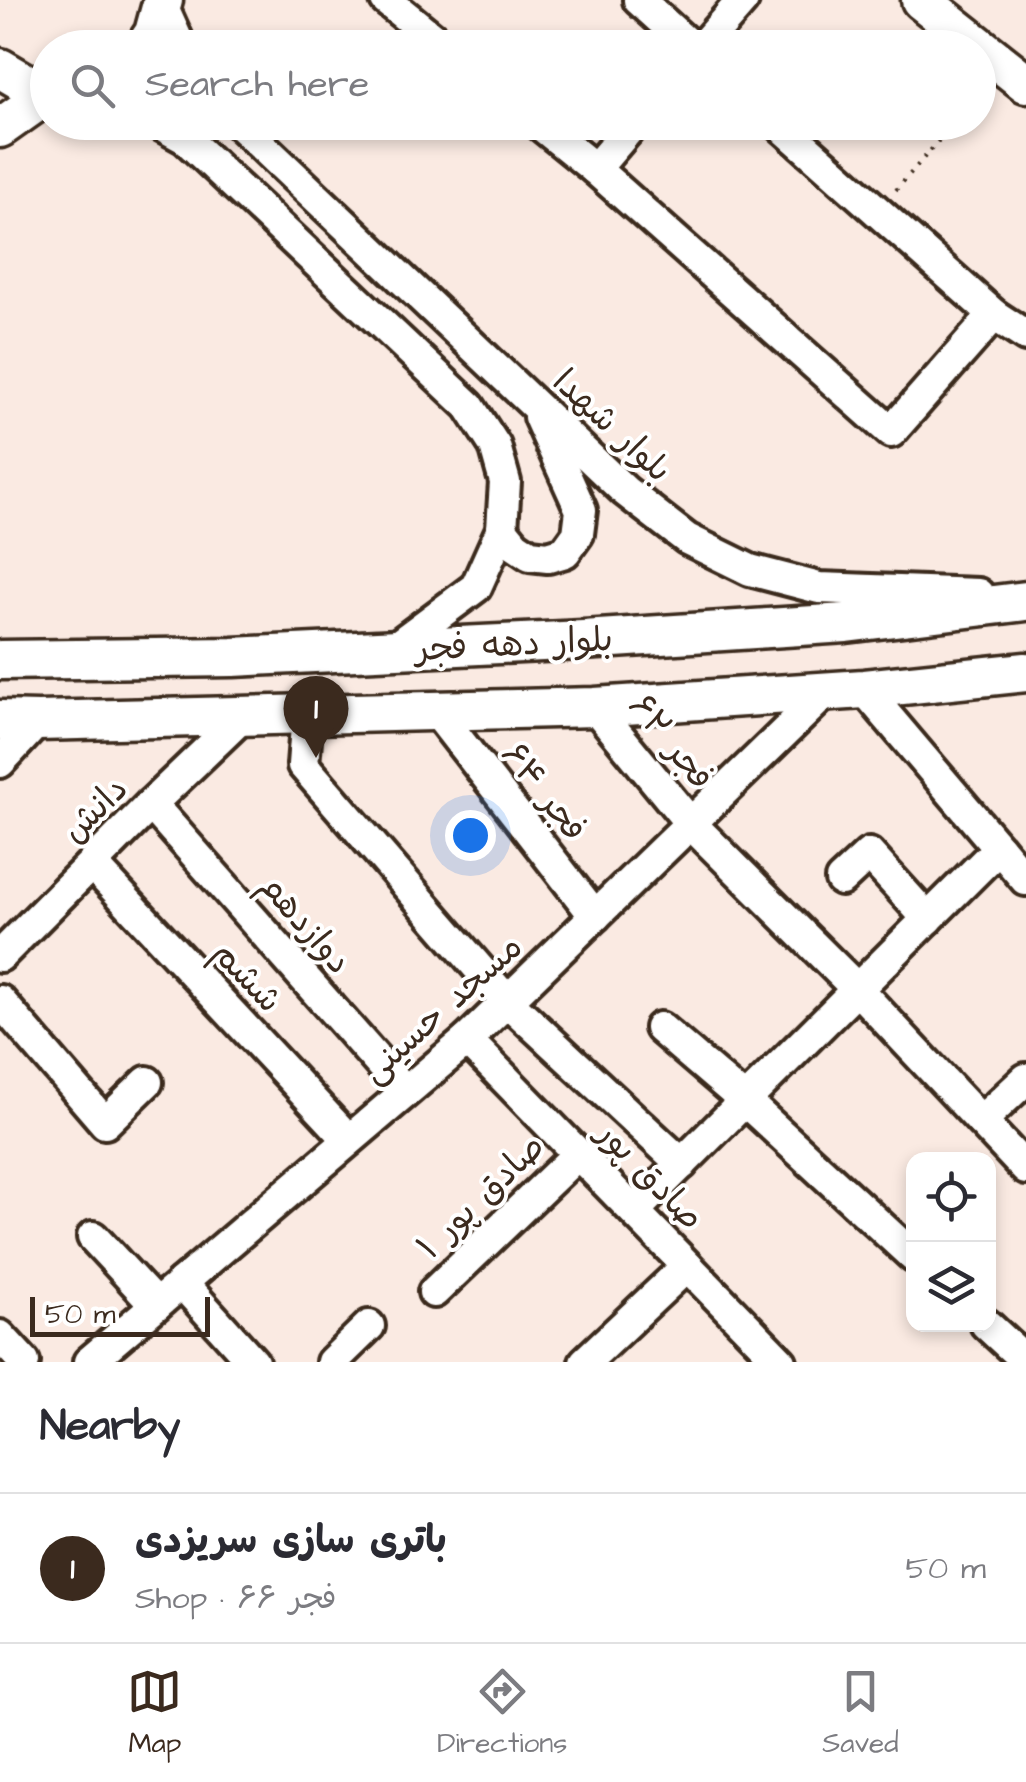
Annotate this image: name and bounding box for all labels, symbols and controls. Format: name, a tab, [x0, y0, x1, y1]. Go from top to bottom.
search box	[30, 30, 996, 140]
icon: search	[65, 58, 120, 113]
text: Search here	[145, 59, 369, 111]
street label: بلوار شهدا	[542, 358, 682, 494]
street label: بلوار دهه فجر	[411, 615, 614, 674]
pin: 1	[284, 676, 348, 758]
street label: فجر ۶۲	[617, 683, 725, 800]
street label: فجر ۶۴	[490, 732, 598, 852]
street label: دانش	[51, 766, 139, 854]
your location	[445, 810, 496, 861]
street label: دوازدهم	[247, 863, 362, 986]
street label: مسجد حسینی	[351, 923, 533, 1095]
street label: ششم	[200, 930, 293, 1025]
street label: صادق پور	[583, 1108, 714, 1242]
street label: صادق پور ۱	[406, 1123, 556, 1271]
map controls	[906, 1152, 996, 1332]
button: locate	[906, 1152, 996, 1242]
button: layers	[906, 1242, 996, 1332]
scale bar	[30, 1292, 210, 1336]
text: 50 m	[45, 1295, 116, 1334]
text: Nearby	[40, 1398, 180, 1456]
text: باتری سازی سریزدی	[135, 1515, 447, 1567]
text: 1	[70, 1546, 75, 1591]
text: 50 m	[905, 1546, 986, 1591]
text: Shop · فجر ۶۶	[135, 1576, 337, 1621]
tab: Map	[127, 1664, 182, 1763]
tab: Directions	[437, 1664, 567, 1763]
tab: Saved	[822, 1664, 899, 1763]

